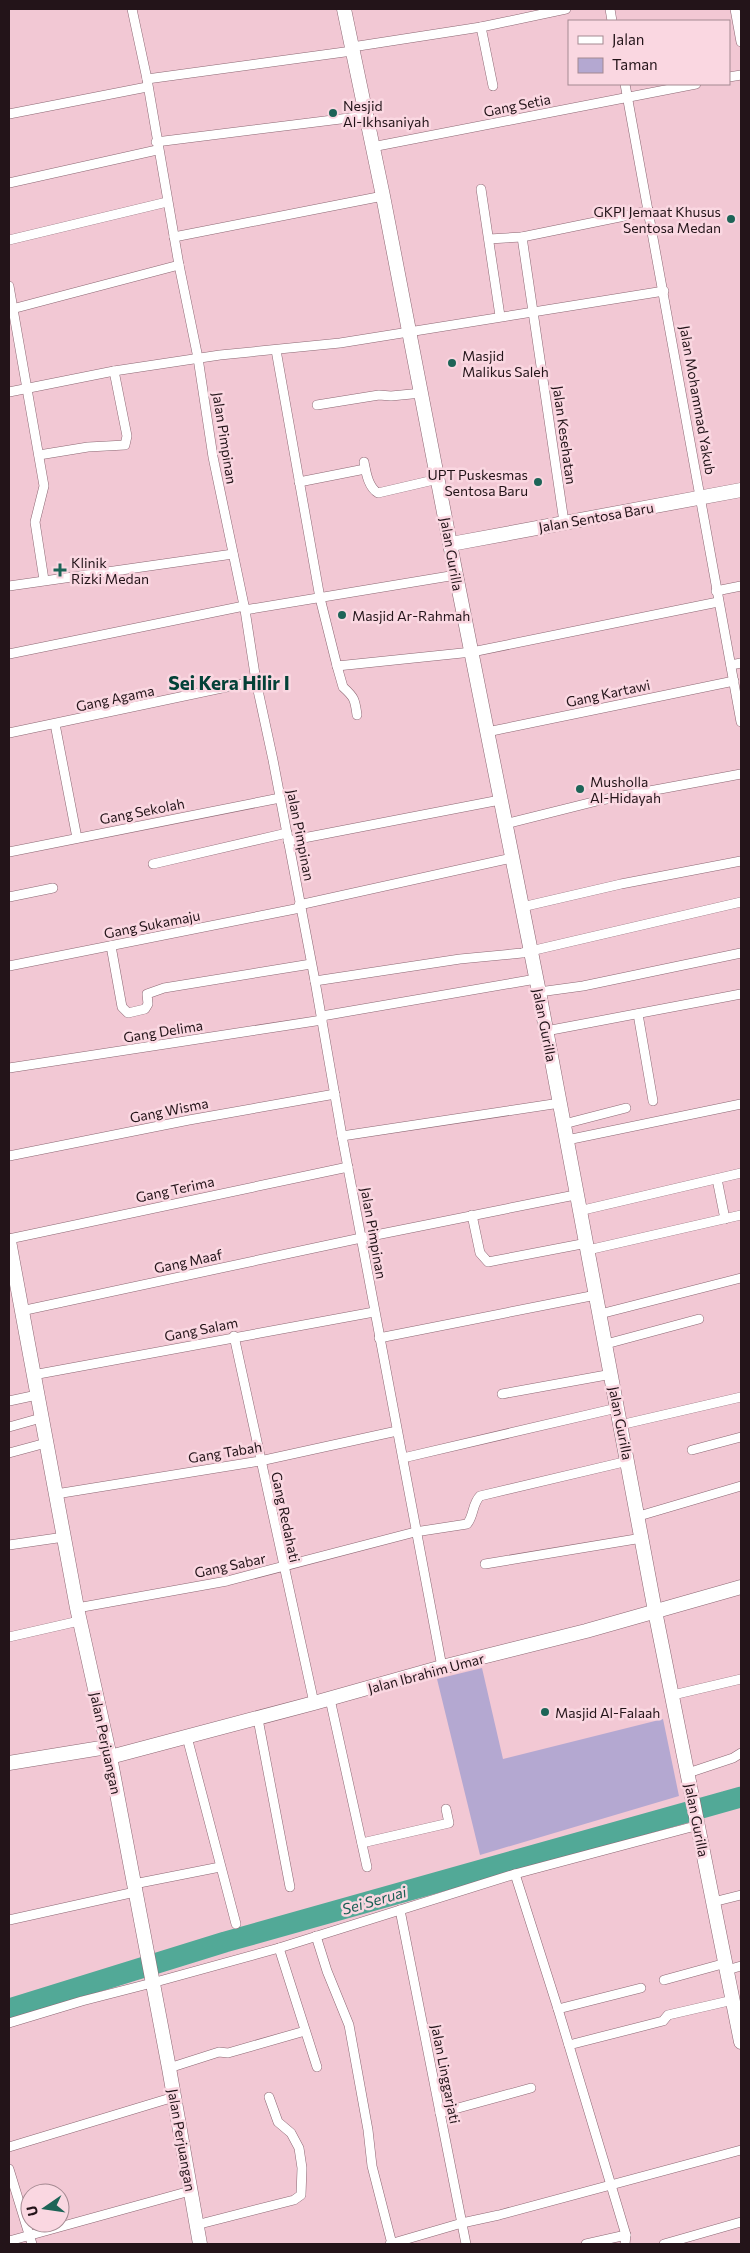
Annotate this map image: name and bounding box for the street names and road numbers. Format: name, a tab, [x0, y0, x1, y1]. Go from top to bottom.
street label: Gang Setia	[482, 90, 552, 120]
street label: Jalan Mohammad Yakub	[676, 324, 720, 476]
street label: Jalan Kesehatan	[550, 385, 580, 485]
street label: Jalan Pimpinan	[209, 391, 241, 485]
street label: Jalan Sentosa Baru	[537, 499, 655, 535]
street label: Jalan Gurilla	[437, 516, 467, 592]
street label: Gang Kartawi	[564, 676, 652, 710]
street label: Gang Agama	[74, 681, 156, 715]
street label: Jalan Pimpinan	[284, 788, 318, 882]
street label: Gang Sekolah	[98, 794, 186, 828]
street label: Gang Sukamaju	[102, 906, 202, 942]
street label: Jalan Gurilla	[530, 987, 560, 1063]
street label: Gang Delima	[122, 1016, 204, 1046]
street label: Gang Wisma	[128, 1094, 210, 1126]
street label: Gang Terima	[134, 1172, 216, 1206]
street label: Jalan Pimpinan	[358, 1186, 390, 1280]
street label: Gang Maaf	[152, 1245, 224, 1277]
street label: Gang Salam	[163, 1314, 239, 1344]
street label: Jalan Gurilla	[606, 1385, 636, 1461]
street label: Gang Tabah	[187, 1438, 263, 1466]
street label: Gang Redahati	[268, 1470, 304, 1564]
street label: Gang Sabar	[193, 1549, 268, 1581]
street label: Jalan Ibrahim Umar	[366, 1649, 486, 1697]
street label: Jalan Perjuangan	[87, 1690, 125, 1796]
street label: Jalan Gurilla	[682, 1782, 712, 1858]
street label: Jalan Linggarjati	[428, 2023, 464, 2125]
street label: Jalan Perjuangan	[165, 2087, 199, 2193]

